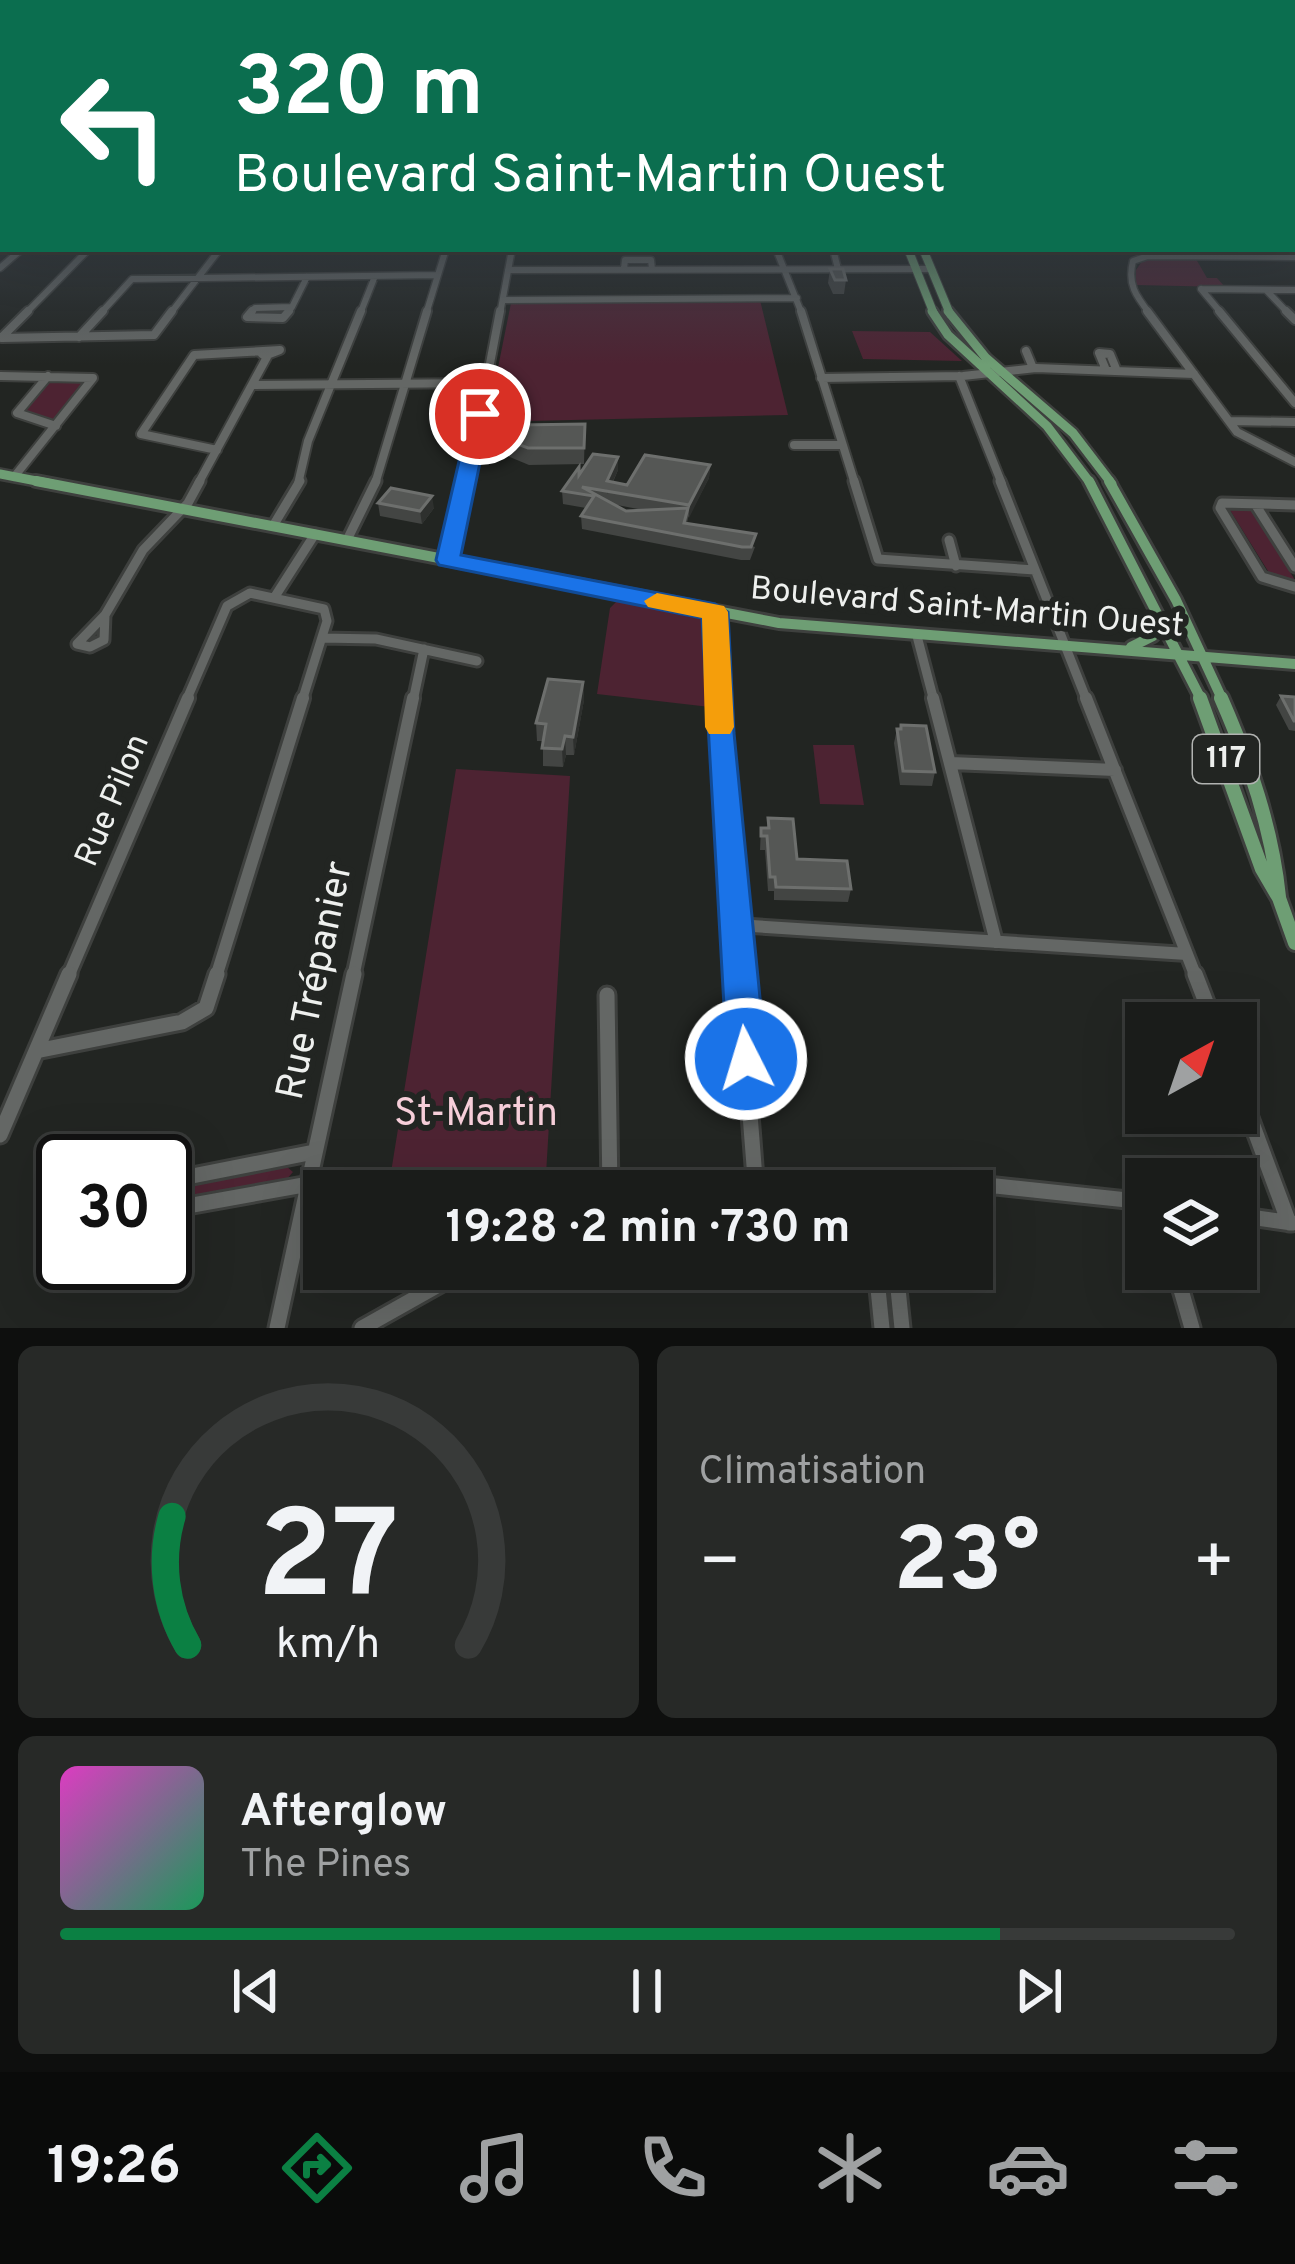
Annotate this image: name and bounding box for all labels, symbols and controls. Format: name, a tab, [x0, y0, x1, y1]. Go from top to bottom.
text: 320 m	[234, 39, 484, 145]
icon: left	[36, 48, 192, 204]
text: Boulevard Saint-Martin Ouest	[234, 143, 946, 212]
pin	[429, 363, 531, 465]
icon: arrive	[447, 381, 513, 447]
street label: Boulevard Saint-Martin Ouest	[748, 569, 1186, 649]
street label: Rue Pilon	[67, 728, 161, 874]
road number: 117	[1193, 735, 1259, 783]
street label: Rue Trépanier	[268, 857, 366, 1105]
position arrow	[683, 996, 809, 1122]
north arrow	[1125, 1002, 1257, 1134]
map controls	[1125, 1002, 1257, 1290]
park label: St-Martin	[394, 1091, 558, 1140]
speed limit sign: 30	[36, 1134, 192, 1290]
button: layers	[1125, 1158, 1257, 1290]
text: 19:28 · 2 min · 730 m	[445, 1201, 851, 1258]
text: Climatisation	[699, 1449, 926, 1498]
text: 27	[257, 1484, 399, 1642]
text: 23°	[894, 1509, 1040, 1622]
text: −	[699, 1524, 741, 1607]
text: +	[1192, 1524, 1235, 1607]
text: km/h	[276, 1619, 380, 1673]
text: Afterglow	[240, 1785, 447, 1842]
text: The Pines	[240, 1842, 411, 1891]
icon: previous	[223, 1958, 289, 2024]
icon: pause	[614, 1958, 680, 2024]
icon: next	[1006, 1958, 1072, 2024]
icon: directions	[275, 2126, 359, 2210]
icon: music	[453, 2126, 537, 2210]
icon: phone	[631, 2126, 715, 2210]
icon: climate	[808, 2126, 892, 2210]
icon: car	[986, 2126, 1070, 2210]
icon: filters	[1164, 2126, 1248, 2210]
text: 19:26	[47, 2134, 181, 2203]

